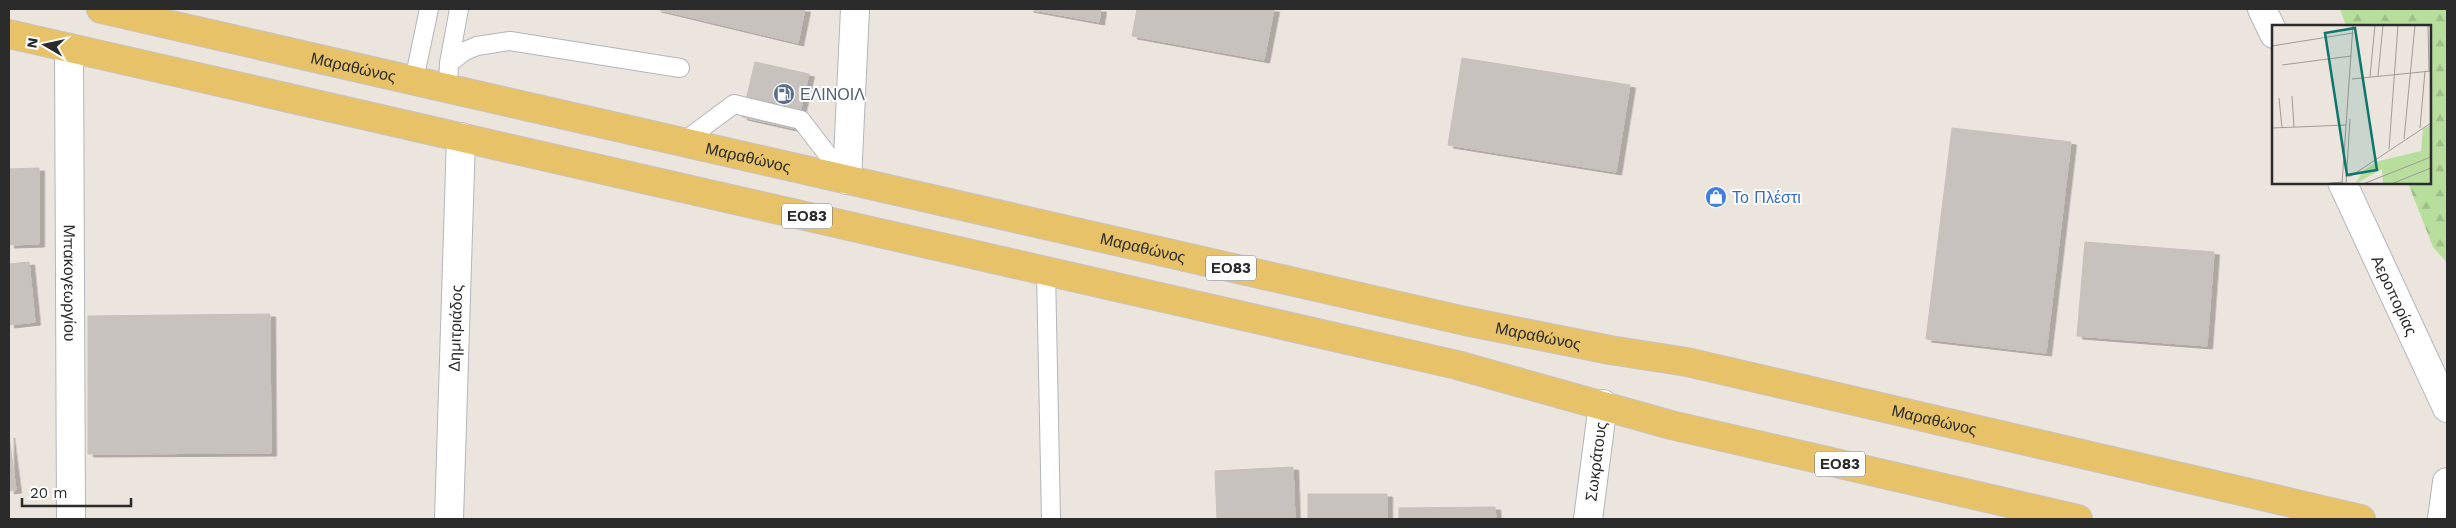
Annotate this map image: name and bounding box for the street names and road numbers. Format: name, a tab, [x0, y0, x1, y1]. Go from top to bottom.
street label: Μαραθώνος	[309, 48, 398, 86]
street label: Μαραθώνος	[704, 138, 793, 176]
road number: ΕΟ83	[782, 204, 832, 228]
street label: Μπακογεωργίου	[60, 224, 80, 342]
street label: Μαραθώνος	[1099, 228, 1188, 266]
street label: Αεροπορίας	[2368, 252, 2422, 339]
road number: ΕΟ83	[1206, 256, 1256, 280]
street label: Δημιτριάδος	[444, 284, 466, 372]
street label: Μαραθώνος	[1494, 318, 1583, 354]
street label: Μαραθώνος	[1890, 400, 1979, 439]
street label: Σωκράτους	[1581, 420, 1610, 502]
road number: ΕΟ83	[1815, 452, 1865, 476]

